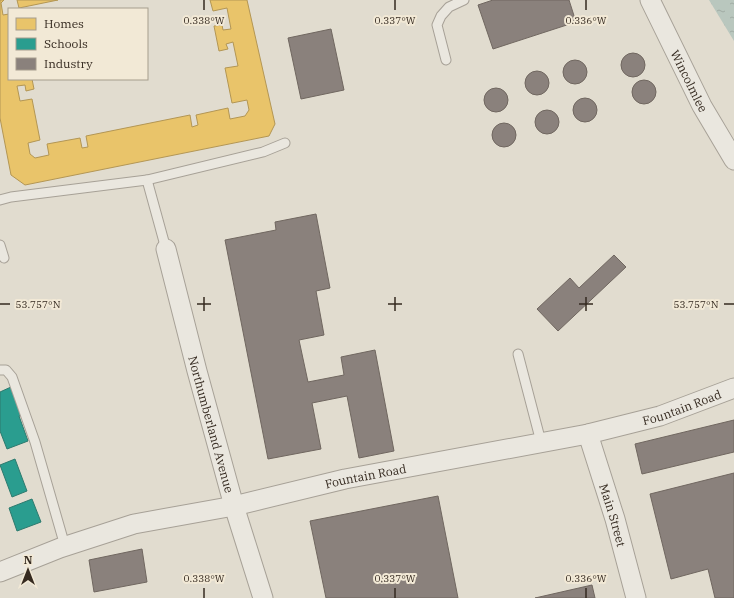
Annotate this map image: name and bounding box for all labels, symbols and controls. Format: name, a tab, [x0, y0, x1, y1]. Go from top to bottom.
legend	[8, 8, 148, 80]
text: 0.338°W	[183, 14, 225, 27]
text: 0.337°W	[374, 14, 416, 27]
text: 0.336°W	[565, 14, 607, 27]
text: Homes	[44, 16, 84, 31]
text: Schools	[44, 36, 88, 51]
street label: Wincolmlee	[668, 47, 711, 115]
text: Industry	[44, 56, 93, 71]
text: 53.757°N	[15, 298, 61, 311]
text: 53.757°N	[673, 298, 719, 311]
street label: Northumberland Avenue	[186, 354, 237, 494]
street label: Fountain Road	[641, 386, 723, 428]
street label: Fountain Road	[323, 460, 407, 491]
street label: Main Street	[597, 482, 630, 548]
north arrow	[8, 550, 48, 590]
text: N	[24, 553, 33, 567]
text: 0.338°W	[183, 572, 225, 585]
text: 0.337°W	[374, 572, 416, 585]
text: 0.336°W	[565, 572, 607, 585]

